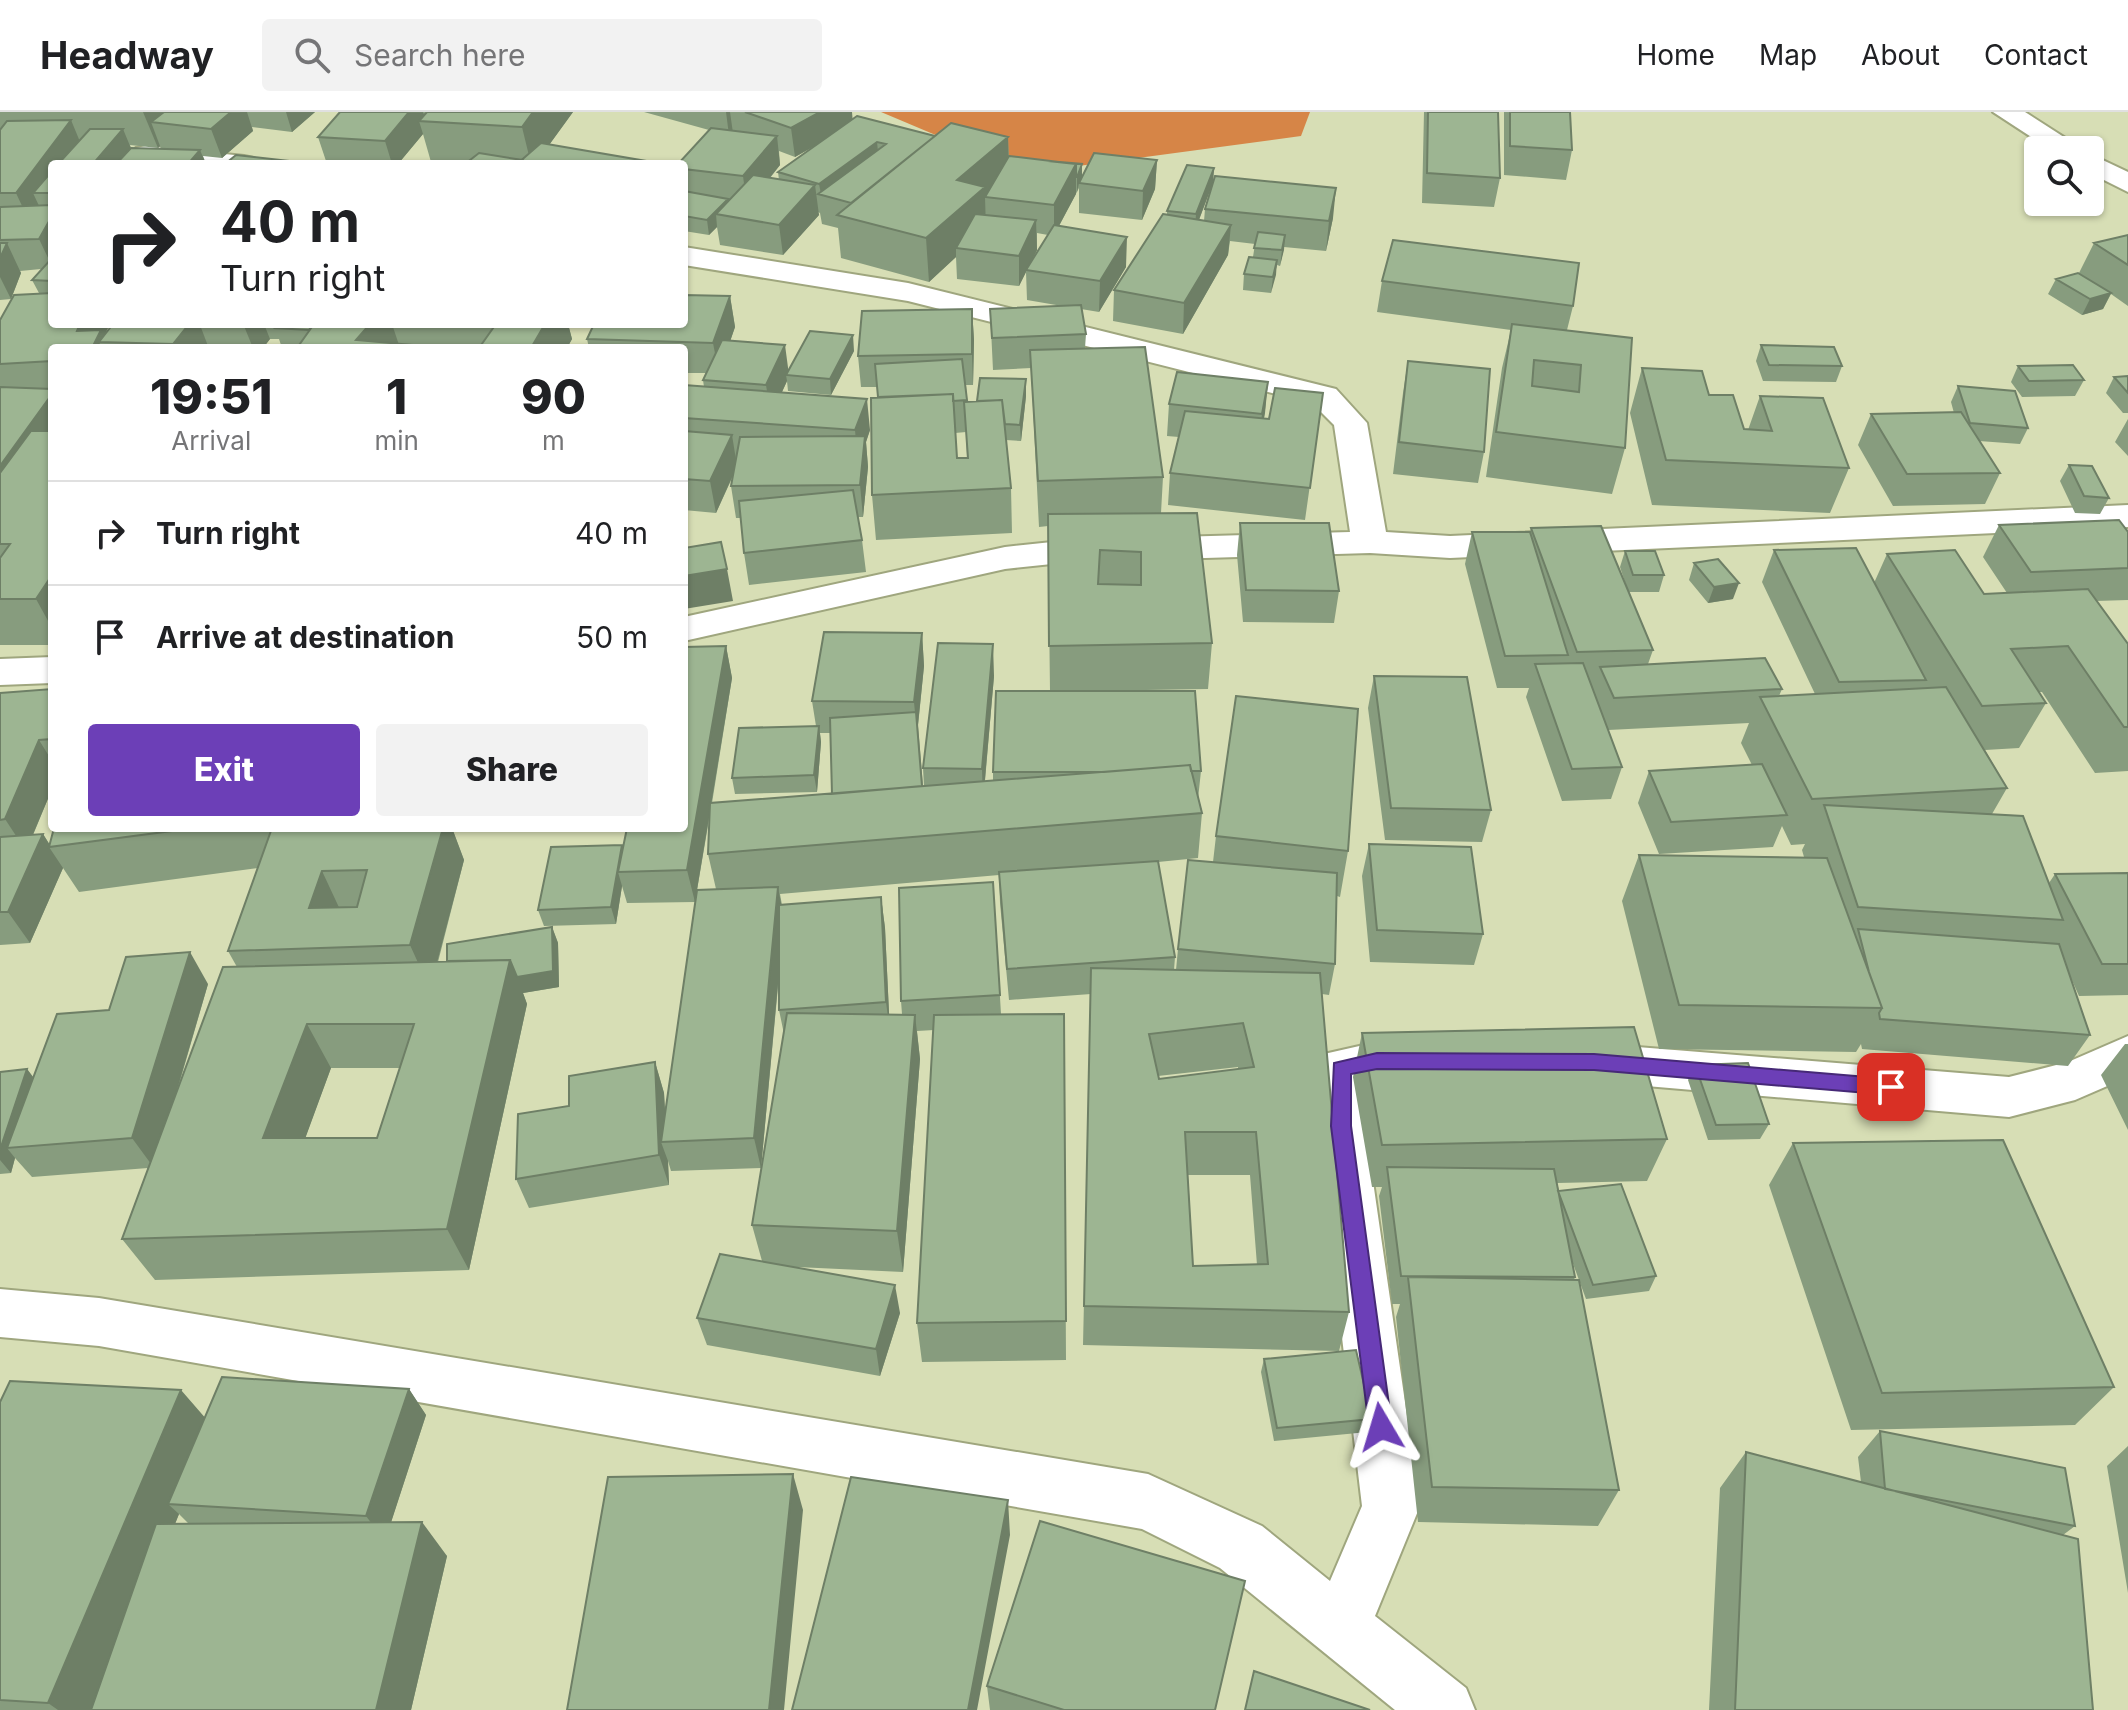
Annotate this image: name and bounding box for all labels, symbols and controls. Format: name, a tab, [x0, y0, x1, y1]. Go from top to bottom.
search box	[262, 19, 822, 91]
text: Headway	[40, 32, 214, 78]
icon: search	[290, 33, 334, 77]
text: Search here	[354, 37, 525, 73]
text: Home	[1636, 38, 1715, 72]
text: Map	[1759, 38, 1817, 72]
text: About	[1861, 38, 1940, 72]
text: Contact	[1984, 38, 2088, 72]
map controls	[2024, 136, 2104, 216]
button: search	[2024, 136, 2104, 216]
text: 40 m	[220, 188, 360, 256]
icon: right	[88, 192, 192, 296]
text: Turn right	[220, 256, 385, 300]
text: 19:51	[150, 367, 272, 426]
text: 1	[386, 367, 407, 426]
text: 90	[521, 367, 586, 426]
text: Arrival	[171, 425, 251, 456]
text: min	[374, 425, 419, 456]
text: m	[542, 425, 565, 456]
icon: right	[88, 511, 132, 555]
text: Turn right	[156, 515, 300, 551]
text: 40 m	[575, 515, 648, 551]
icon: arrive	[88, 615, 132, 659]
text: Arrive at destination	[156, 619, 454, 655]
text: 50 m	[576, 619, 648, 655]
button: Exit	[88, 724, 360, 816]
button: Share	[376, 724, 648, 816]
pin	[1857, 1053, 1925, 1121]
icon: arrive	[1869, 1065, 1913, 1109]
position arrow	[1339, 1385, 1423, 1469]

